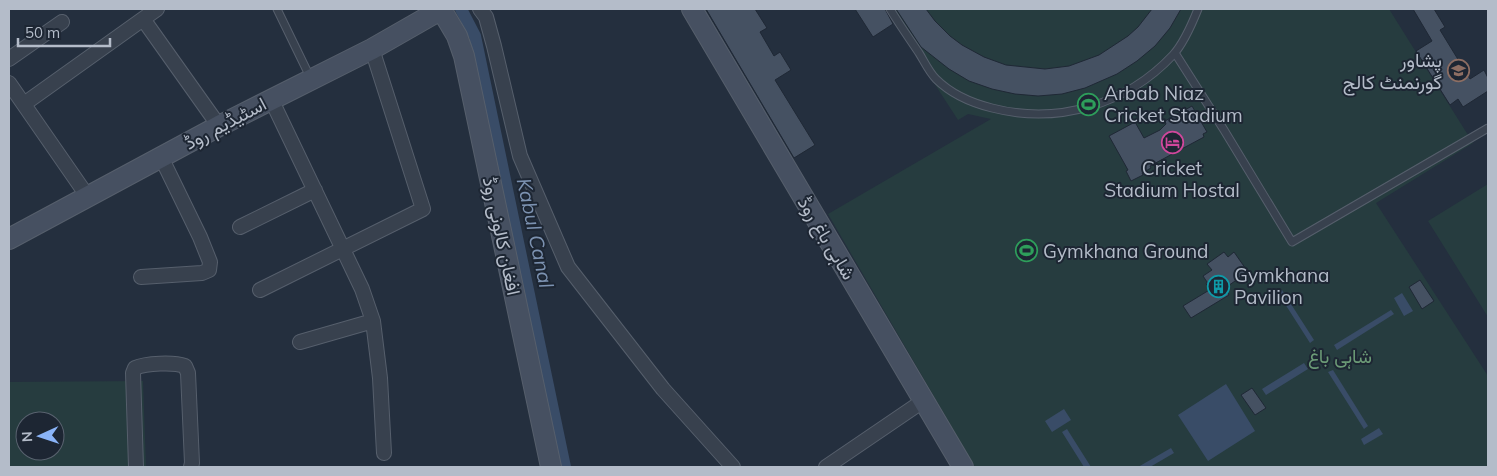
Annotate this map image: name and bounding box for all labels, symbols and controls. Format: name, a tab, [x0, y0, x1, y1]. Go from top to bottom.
scale bar	[18, 15, 110, 47]
text: 50 m	[25, 23, 60, 42]
place label: پشاور گورنمنٹ کالج	[1343, 48, 1442, 96]
school or university icon: پشاور گورنمنٹ کالج	[1446, 59, 1470, 83]
place label: Arbab Niaz Cricket Stadium	[1104, 81, 1243, 127]
street label: اسٹیڈیم روڈ	[180, 91, 271, 155]
sports icon: Arbab Niaz Cricket Stadium	[1076, 92, 1100, 116]
hotel icon: Cricket Stadium Hostal	[1160, 130, 1184, 154]
place label: Cricket Stadium Hostal	[1104, 156, 1240, 202]
street label: افغان کالونی روڈ	[478, 175, 526, 297]
water label: Kabul Canal	[512, 175, 559, 291]
street label: شاہی باغ روڈ	[792, 192, 861, 284]
sports icon: Gymkhana Ground	[1015, 239, 1039, 263]
place label: Gymkhana Ground	[1043, 239, 1208, 263]
place label: Gymkhana Pavilion	[1234, 263, 1330, 309]
building icon: Gymkhana Pavilion	[1206, 274, 1230, 298]
park label: شاہی باغ	[1308, 344, 1372, 369]
north arrow	[15, 411, 65, 461]
text: N	[18, 431, 36, 442]

